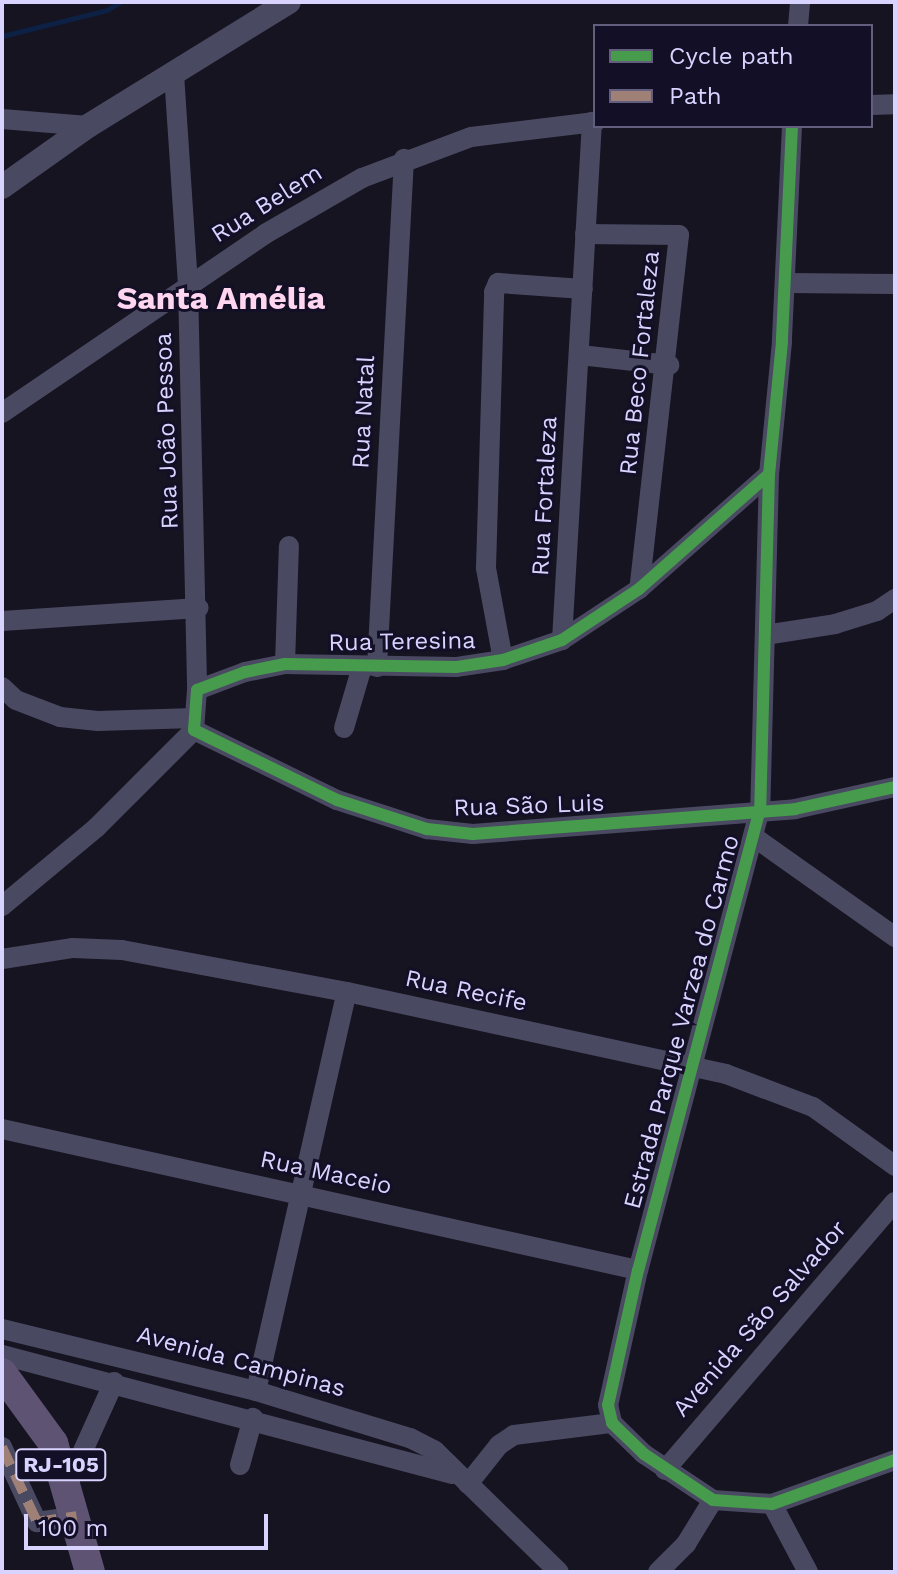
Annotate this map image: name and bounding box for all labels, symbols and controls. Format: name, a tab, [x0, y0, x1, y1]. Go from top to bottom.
legend	[593, 24, 873, 128]
text: Cycle path	[669, 42, 794, 70]
text: Path	[669, 82, 722, 110]
street label: Rua Belem	[206, 158, 328, 250]
street label: Rua Beco Fortaleza	[614, 249, 666, 477]
district label: Santa Amélia	[116, 279, 326, 317]
street label: Rua João Pessoa	[149, 332, 185, 530]
street label: Rua Natal	[347, 354, 381, 470]
street label: Rua Fortaleza	[526, 415, 564, 577]
street label: Rua Teresina	[327, 626, 477, 658]
street label: Rua São Luis	[453, 789, 605, 823]
street label: Estrada Parque Varzea do Carmo	[618, 831, 746, 1213]
street label: Rua Recife	[402, 964, 530, 1018]
street label: Rua Maceio	[257, 1145, 395, 1201]
street label: Avenida São Salvador	[667, 1215, 853, 1423]
street label: Avenida Campinas	[133, 1320, 349, 1404]
road number: RJ-105	[15, 1447, 107, 1483]
scale bar	[28, 1498, 272, 1548]
text: 100 m	[38, 1514, 108, 1542]

